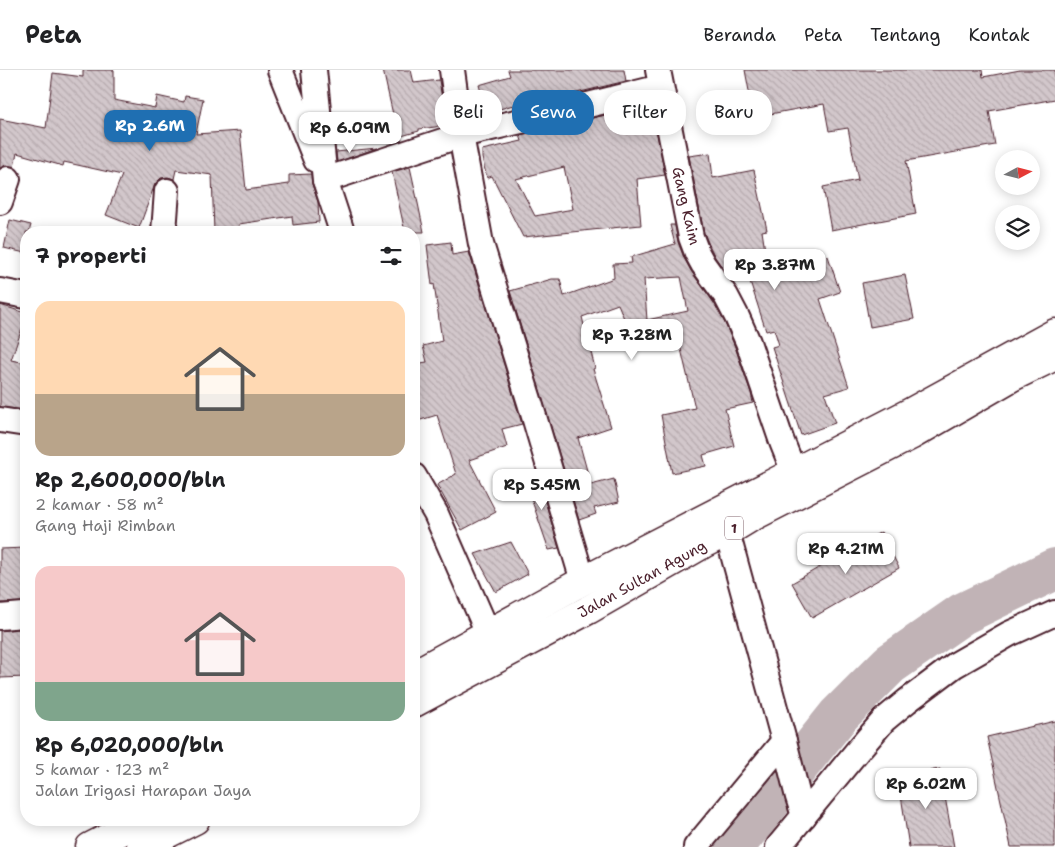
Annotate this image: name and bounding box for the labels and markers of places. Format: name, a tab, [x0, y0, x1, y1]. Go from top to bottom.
pin: Rp 2.6M	[104, 109, 196, 152]
pin: Rp 6.09M	[298, 112, 402, 154]
pin: Rp 3.87M	[723, 248, 827, 291]
pin: Rp 7.28M	[580, 318, 684, 361]
pin: Rp 5.45M	[490, 468, 594, 511]
pin: Rp 4.21M	[794, 532, 898, 575]
pin: Rp 6.02M	[874, 768, 978, 810]

